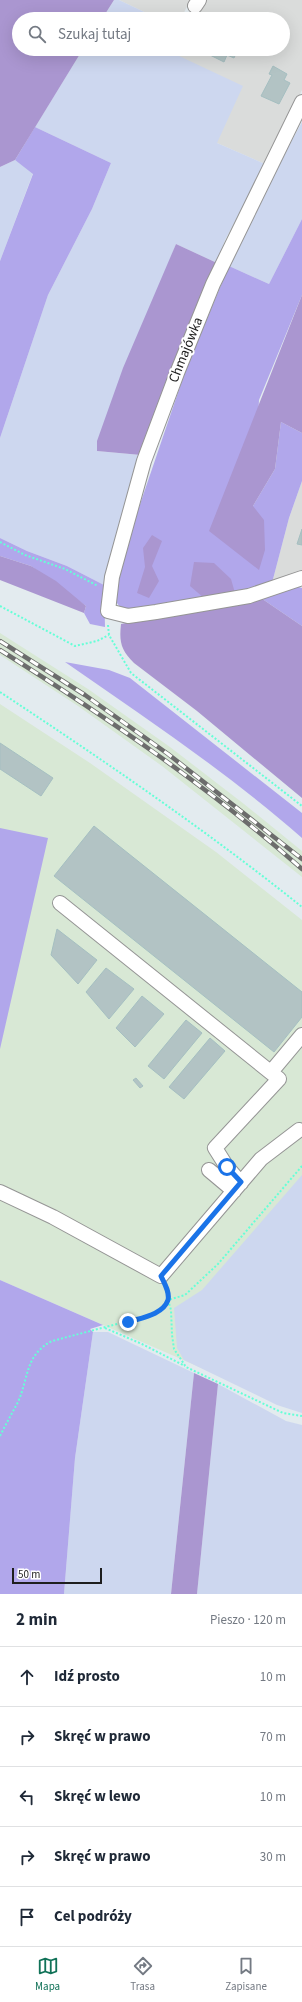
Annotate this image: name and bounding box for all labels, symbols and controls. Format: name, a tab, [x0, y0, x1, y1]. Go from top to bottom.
search box	[12, 12, 290, 56]
icon: search	[26, 23, 48, 45]
text: Szukaj tutaj	[58, 24, 131, 45]
street label: Chmajówka	[164, 314, 208, 386]
route start	[218, 1158, 236, 1176]
route end	[119, 1313, 137, 1331]
scale bar	[12, 1566, 102, 1585]
text: 50 m	[18, 1567, 40, 1582]
text: 2 min	[16, 1608, 57, 1632]
text: Pieszo · 120 m	[210, 1611, 286, 1629]
icon: ahead	[16, 1666, 38, 1688]
text: Idź prosto	[54, 1666, 120, 1687]
text: 10 m	[260, 1668, 286, 1686]
icon: right	[16, 1726, 38, 1748]
text: Skręć w prawo	[54, 1726, 151, 1747]
text: 70 m	[260, 1728, 286, 1746]
icon: left	[16, 1786, 38, 1808]
text: Skręć w lewo	[54, 1786, 141, 1807]
text: 10 m	[260, 1788, 286, 1806]
icon: right	[16, 1846, 38, 1868]
text: Skręć w prawo	[54, 1846, 151, 1867]
text: 30 m	[260, 1848, 286, 1866]
icon: arrive	[16, 1906, 38, 1928]
text: Cel podróży	[54, 1906, 132, 1927]
tab: Mapa	[35, 1955, 60, 1994]
tab: Trasa	[130, 1955, 155, 1994]
tab: Zapisane	[225, 1955, 267, 1994]

